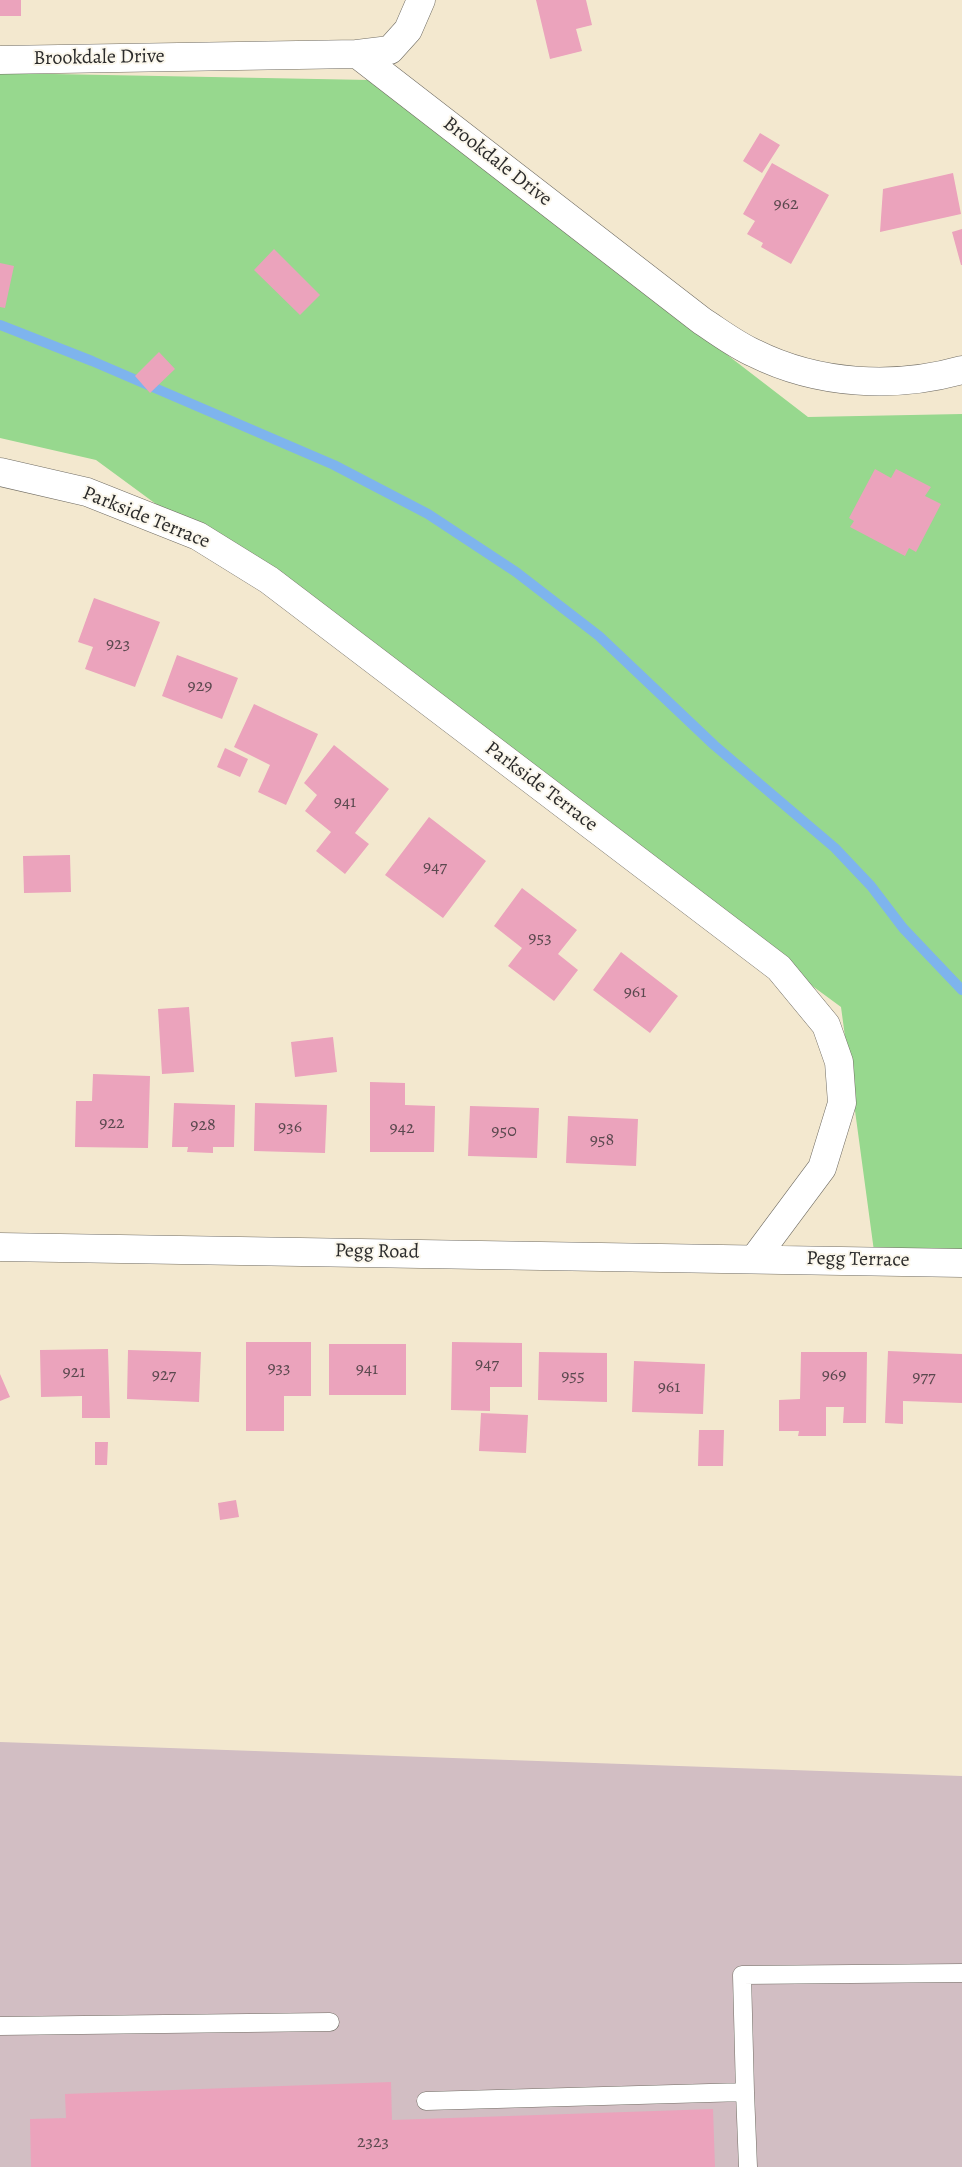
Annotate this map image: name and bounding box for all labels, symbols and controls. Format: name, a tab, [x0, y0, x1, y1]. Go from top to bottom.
street label: Brookdale Drive	[33, 45, 165, 71]
street label: Brookdale Drive	[438, 112, 556, 212]
house number: 962	[773, 194, 799, 216]
street label: Parkside Terrace	[79, 482, 213, 554]
house number: 923	[106, 634, 130, 656]
house number: 929	[188, 676, 212, 698]
street label: Parkside Terrace	[480, 737, 602, 837]
house number: 941	[334, 792, 356, 814]
house number: 947	[423, 857, 447, 879]
house number: 953	[528, 928, 552, 950]
house number: 961	[624, 982, 646, 1004]
house number: 922	[99, 1113, 125, 1135]
house number: 928	[190, 1115, 216, 1137]
house number: 936	[278, 1117, 302, 1139]
house number: 942	[390, 1118, 414, 1140]
house number: 950	[491, 1121, 517, 1143]
house number: 958	[590, 1130, 614, 1152]
street label: Pegg Road	[335, 1239, 419, 1265]
street label: Pegg Terrace	[806, 1247, 910, 1273]
house number: 947	[475, 1354, 499, 1376]
house number: 933	[267, 1358, 291, 1380]
house number: 941	[356, 1359, 378, 1381]
house number: 921	[63, 1362, 85, 1384]
house number: 927	[152, 1365, 176, 1387]
house number: 969	[822, 1365, 846, 1387]
house number: 955	[561, 1366, 585, 1388]
house number: 977	[912, 1367, 936, 1389]
house number: 961	[658, 1377, 680, 1399]
house number: 2323	[357, 2132, 389, 2154]

